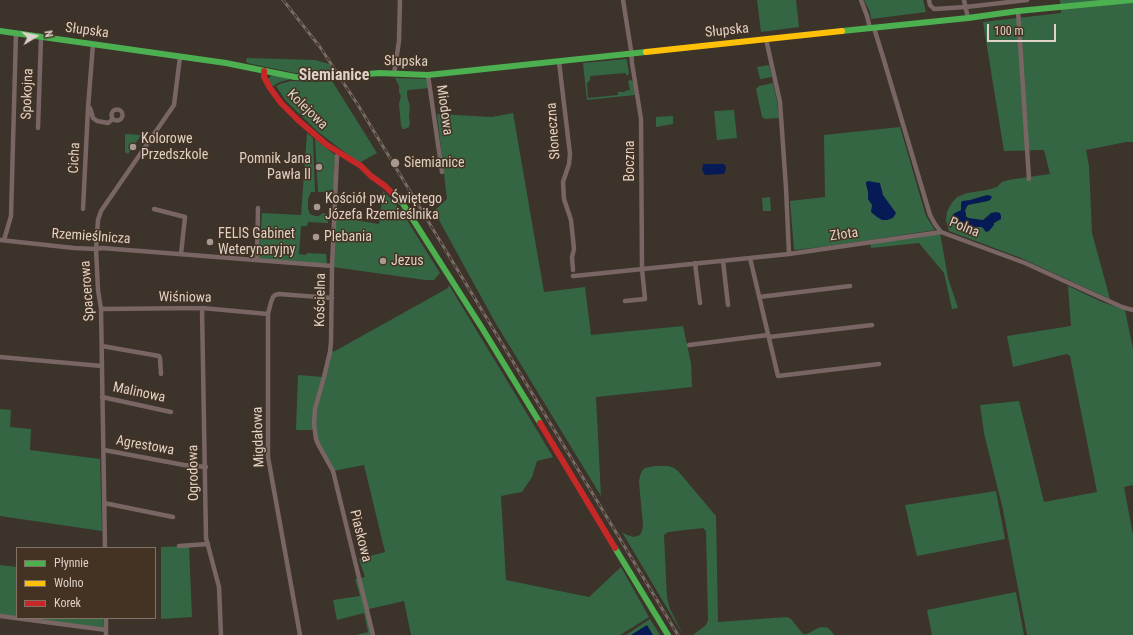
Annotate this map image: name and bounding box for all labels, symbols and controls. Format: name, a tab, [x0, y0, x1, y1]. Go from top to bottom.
north arrow	[16, 16, 56, 56]
scale bar	[989, 16, 1058, 42]
street label: Słupska	[64, 20, 110, 42]
street label: Słupska	[704, 20, 750, 42]
text: 100 m	[994, 24, 1024, 38]
text: N	[41, 29, 55, 38]
street label: Słupska	[384, 53, 428, 71]
district label: Siemianice	[299, 66, 369, 86]
street label: Spokojna	[19, 68, 37, 120]
street label: Miodowa	[432, 84, 456, 136]
street label: Kolejowa	[283, 87, 331, 133]
street label: Słoneczna	[544, 102, 564, 160]
place label: Kolorowe Przedszkole	[141, 131, 208, 164]
street label: Boczna	[622, 141, 638, 181]
street label: Cicha	[66, 142, 84, 174]
marker: Kolorowe Przedszkole	[128, 142, 138, 152]
place label: Pomnik Jana Pawła II	[239, 151, 311, 184]
place label: Siemianice	[404, 155, 465, 171]
marker: Siemianice	[389, 157, 401, 169]
marker: Pomnik Jana Pawła II	[314, 162, 324, 172]
place label: Kościół pw. Świętego Józefa Rzemieślnika	[325, 191, 442, 224]
marker: Kościół pw. Świętego Józefa Rzemieślnika	[312, 202, 322, 212]
street label: Polna	[946, 214, 982, 242]
street label: Złota	[829, 225, 859, 245]
street label: Rzemieślnicza	[51, 226, 131, 248]
place label: FELIS Gabinet Weterynaryjny	[218, 226, 295, 258]
place label: Plebania	[324, 229, 372, 245]
marker: Plebania	[311, 232, 321, 242]
marker: FELIS Gabinet Weterynaryjny	[205, 237, 215, 247]
place label: Jezus	[391, 253, 424, 269]
marker: Jezus	[378, 256, 388, 266]
street label: Spacerowa	[77, 260, 99, 322]
street label: Kościelna	[312, 273, 330, 327]
street label: Wiśniowa	[158, 289, 212, 307]
street label: Malinowa	[111, 379, 167, 407]
street label: Migdałowa	[250, 406, 268, 468]
street label: Agrestowa	[115, 433, 175, 459]
street label: Ogrodowa	[185, 445, 203, 501]
street label: Piaskowa	[345, 508, 375, 564]
legend	[16, 547, 156, 619]
text: Płynnie	[54, 556, 89, 570]
text: Wolno	[54, 576, 84, 590]
text: Korek	[54, 596, 81, 610]

